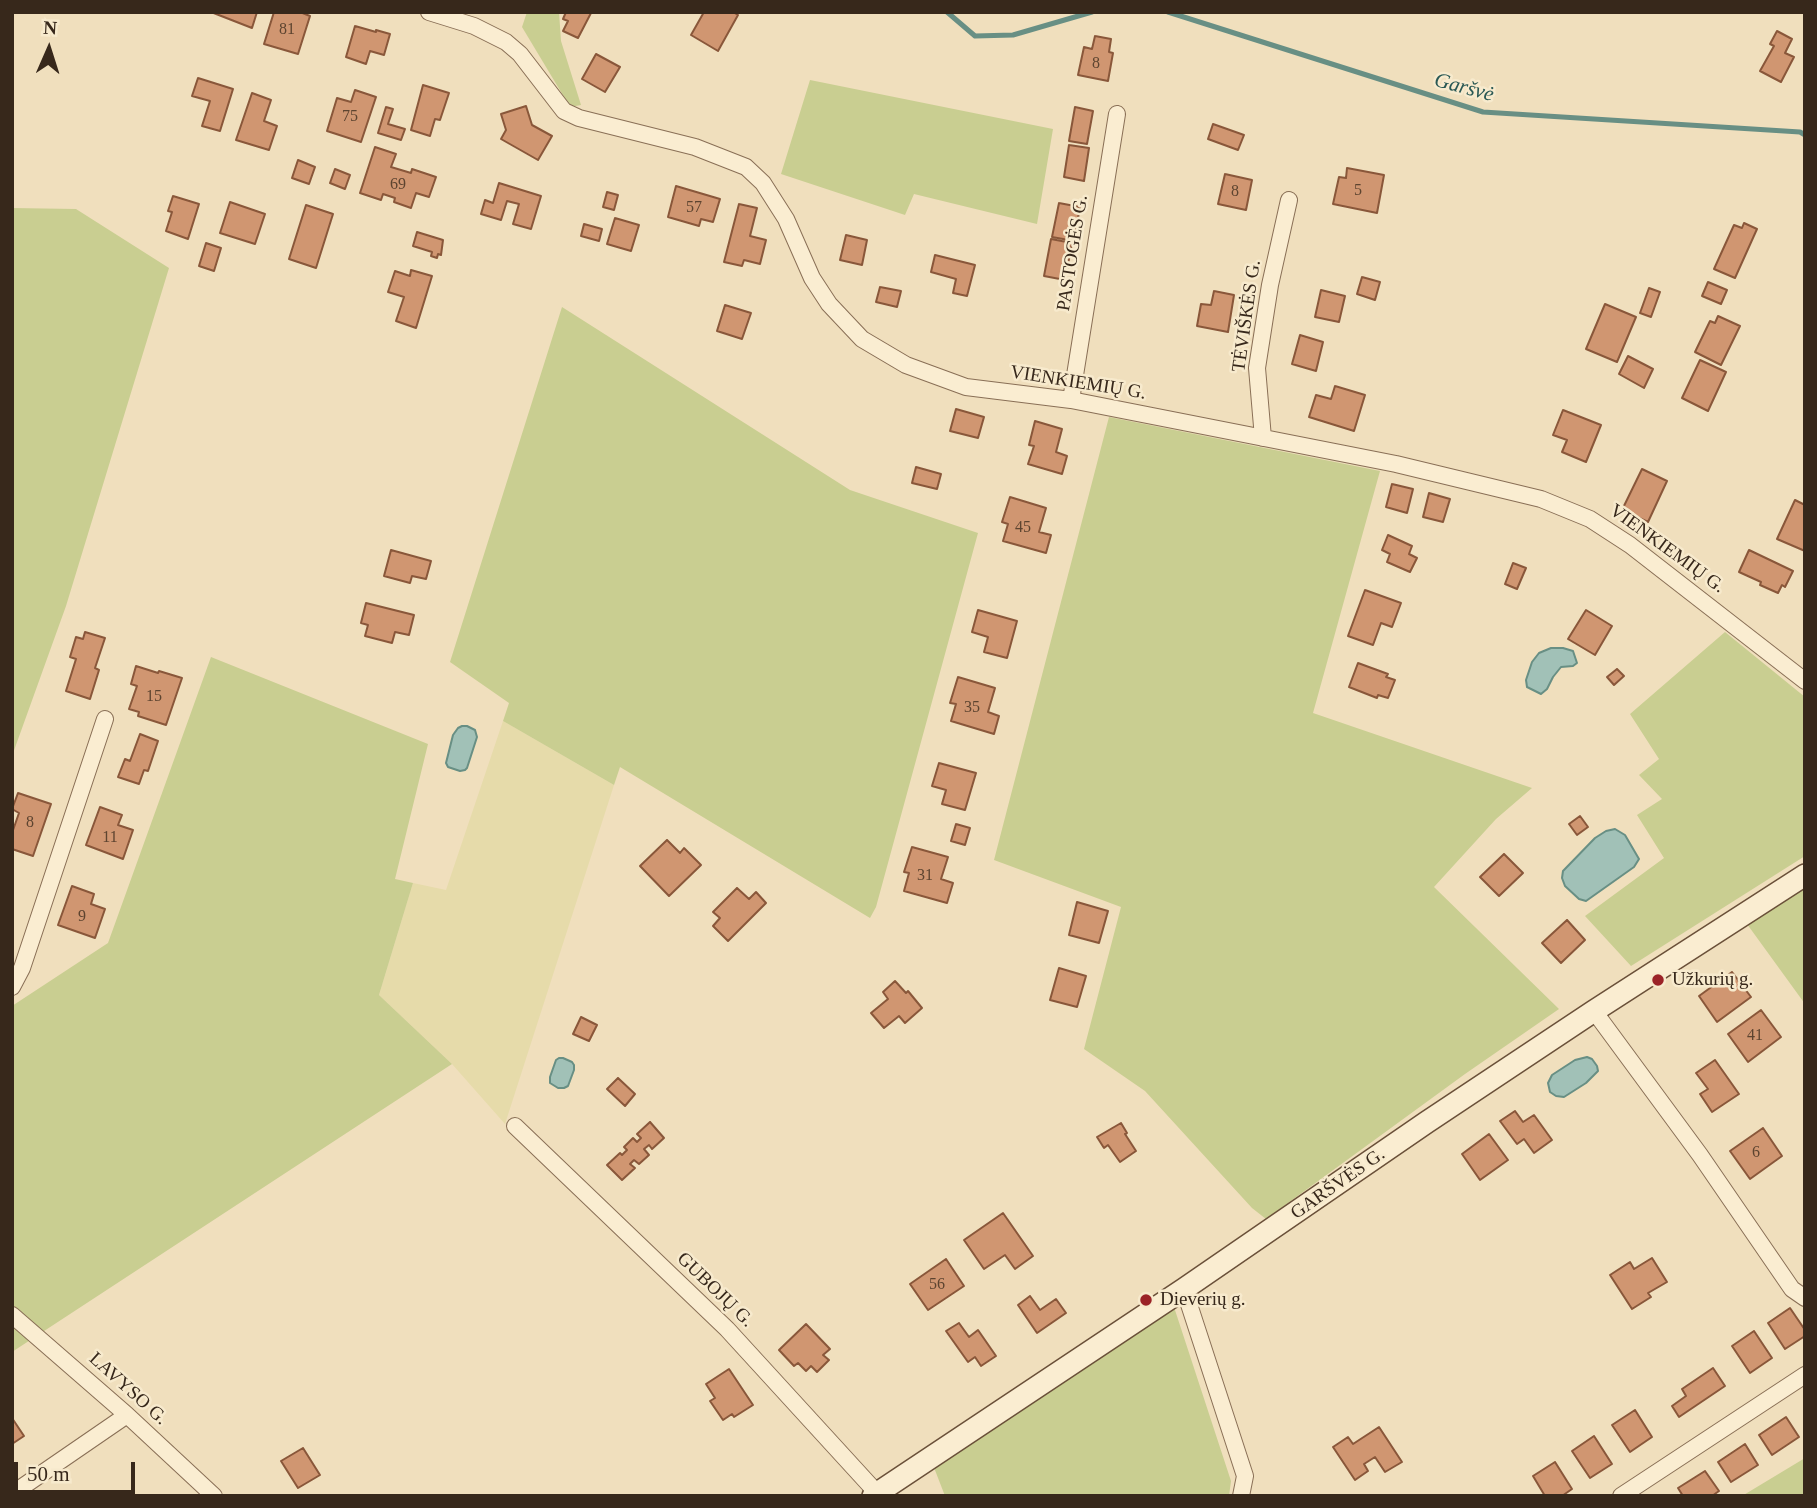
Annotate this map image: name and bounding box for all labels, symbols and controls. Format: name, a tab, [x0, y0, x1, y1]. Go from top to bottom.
north arrow	[14, 14, 84, 84]
text: N	[43, 17, 58, 38]
house number: 81	[279, 20, 295, 40]
house number: 8	[1092, 54, 1100, 74]
water label: Garšvė	[1431, 68, 1497, 108]
house number: 75	[342, 107, 358, 127]
house number: 69	[390, 175, 406, 195]
house number: 5	[1354, 181, 1362, 201]
house number: 8	[1231, 182, 1239, 202]
street label: PASTOGĖS G.	[1053, 193, 1093, 313]
house number: 57	[686, 198, 702, 218]
street label: TĖVIŠKĖS G.	[1228, 258, 1266, 374]
street label: VIENKIEMIŲ G.	[1008, 361, 1148, 405]
street label: VIENKIEMIŲ G.	[1605, 499, 1729, 599]
house number: 45	[1015, 518, 1031, 538]
house number: 15	[146, 687, 162, 707]
house number: 35	[964, 698, 980, 718]
house number: 8	[26, 813, 34, 833]
house number: 11	[102, 828, 118, 848]
house number: 31	[917, 866, 933, 886]
house number: 9	[78, 907, 86, 927]
place label: Užkurių g.	[1672, 969, 1753, 991]
marker: Užkurių g.	[1650, 972, 1666, 988]
house number: 41	[1747, 1026, 1763, 1046]
street label: GARŠVĖS G.	[1286, 1143, 1390, 1225]
house number: 6	[1752, 1143, 1760, 1163]
street label: GUBOJŲ G.	[672, 1248, 758, 1332]
house number: 56	[929, 1275, 945, 1295]
place label: Dieverių g.	[1160, 1289, 1245, 1311]
marker: Dieverių g.	[1138, 1292, 1154, 1308]
street label: LAVYSO G.	[84, 1348, 172, 1430]
scale bar	[18, 1448, 138, 1492]
text: 50 m	[27, 1462, 70, 1486]

